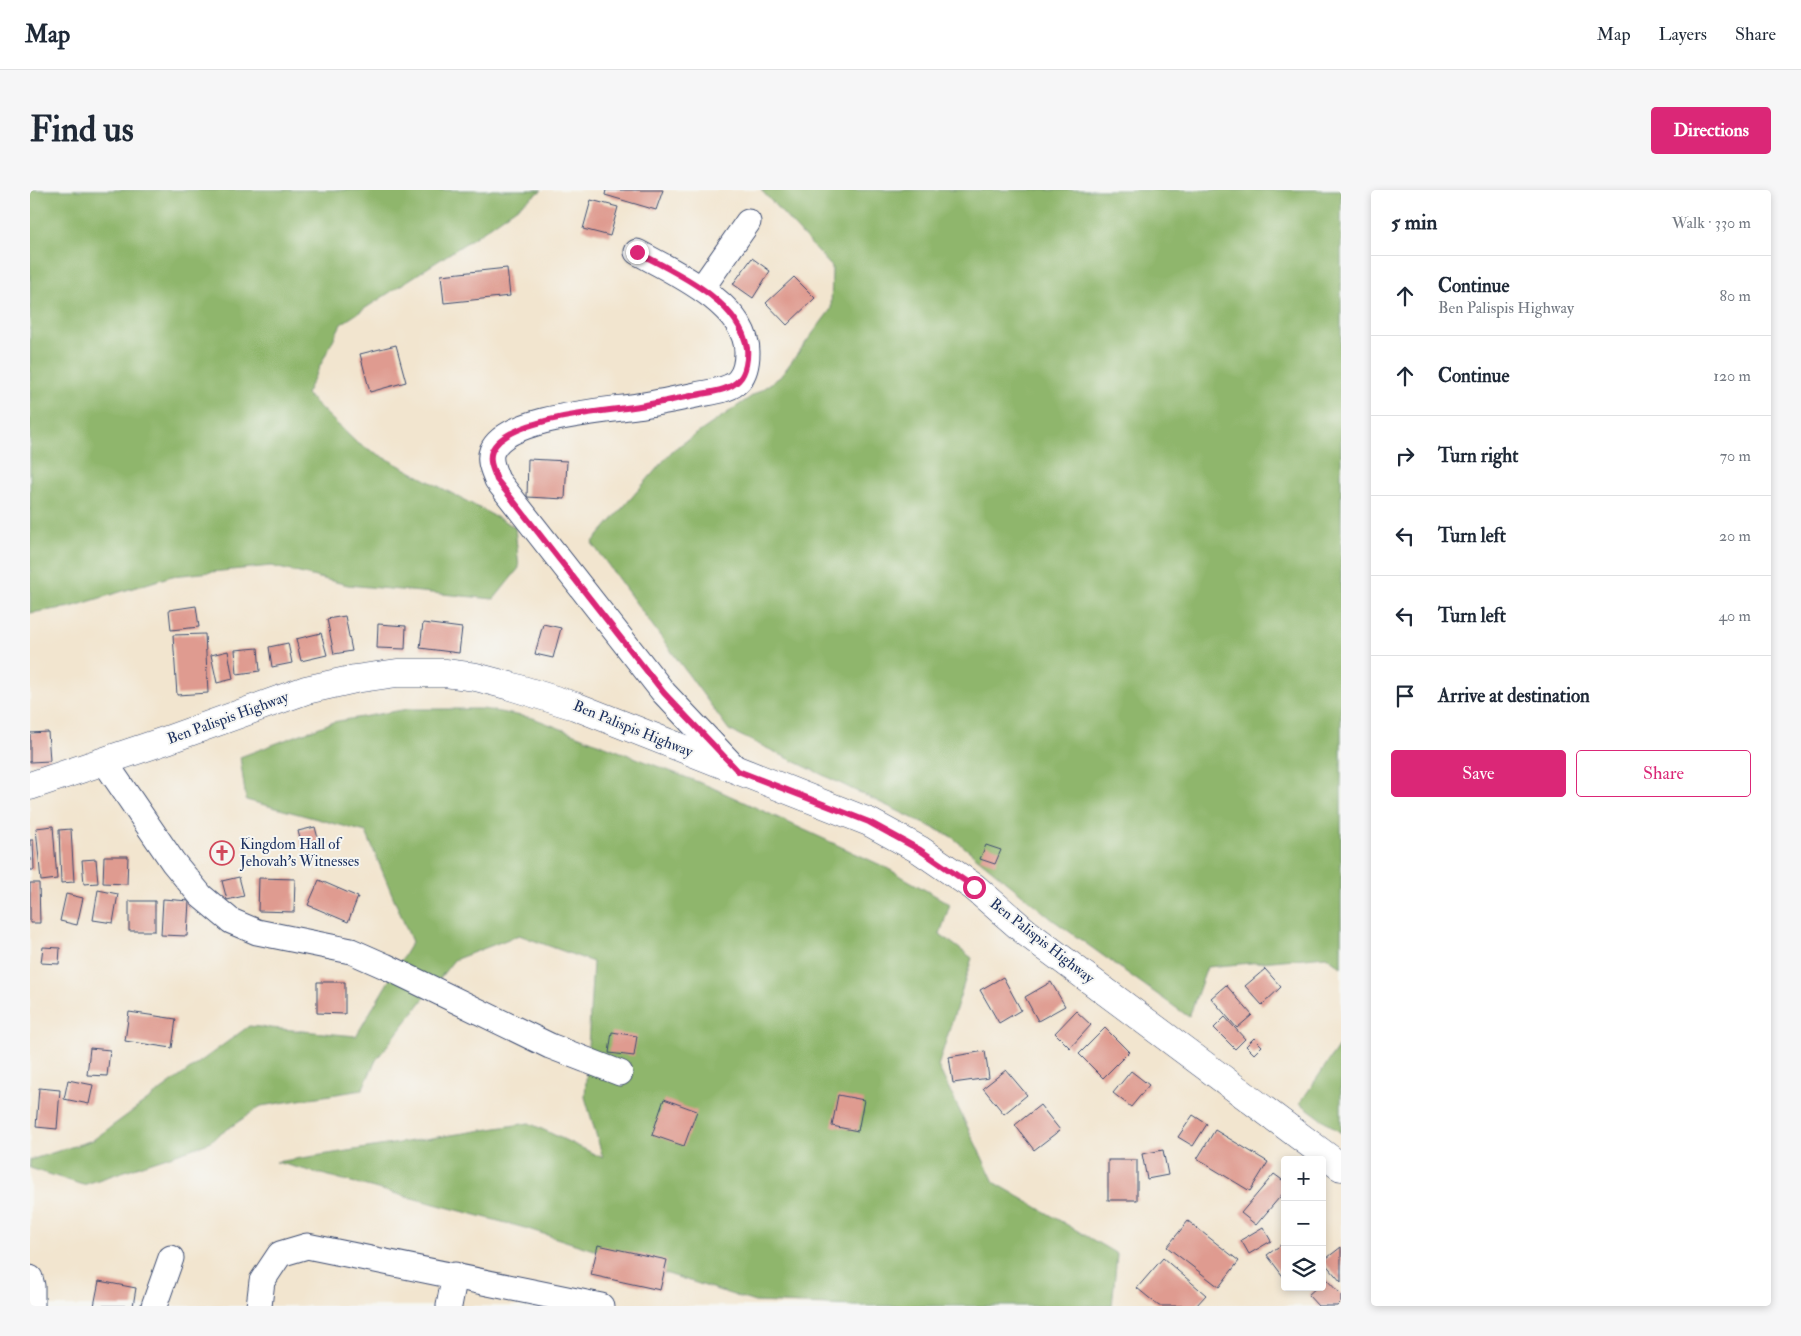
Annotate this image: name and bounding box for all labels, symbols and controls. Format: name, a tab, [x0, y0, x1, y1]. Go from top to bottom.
text: Map	[25, 19, 70, 50]
text: Map	[1597, 23, 1631, 46]
text: Layers	[1659, 23, 1707, 46]
text: Share	[1735, 23, 1776, 46]
button: Directions	[1651, 107, 1771, 154]
text: Find us	[30, 108, 134, 152]
text: 5 min	[1391, 209, 1437, 236]
text: Walk · 330 m	[1672, 213, 1751, 233]
route end	[626, 241, 649, 264]
text: Continue	[1438, 274, 1509, 298]
icon: ahead	[1391, 282, 1419, 310]
text: 80 m	[1720, 286, 1751, 306]
text: Ben Palispis Highway	[1438, 298, 1574, 318]
icon: ahead	[1391, 362, 1419, 390]
text: Continue	[1438, 364, 1509, 388]
text: 120 m	[1713, 366, 1751, 386]
icon: right	[1391, 442, 1419, 470]
text: Turn right	[1438, 444, 1518, 468]
text: 70 m	[1720, 446, 1751, 466]
icon: left	[1391, 522, 1419, 550]
text: Turn left	[1438, 524, 1506, 548]
text: 20 m	[1719, 526, 1751, 546]
icon: left	[1391, 602, 1419, 630]
text: Turn left	[1438, 604, 1506, 628]
text: 40 m	[1718, 606, 1751, 626]
icon: arrive	[1391, 682, 1419, 710]
text: Arrive at destination	[1438, 684, 1590, 708]
street label: Ben Palispis Highway	[165, 687, 292, 750]
street label: Ben Palispis Highway	[570, 696, 696, 763]
button: Save	[1391, 750, 1566, 797]
button: Share	[1576, 750, 1751, 797]
place label: Kingdom Hall of Jehovah's Witnesses	[239, 835, 359, 872]
church icon: Kingdom Hall of Jehovah's Witnesses	[209, 840, 235, 866]
route start	[963, 876, 986, 899]
street label: Ben Palispis Highway	[985, 894, 1098, 989]
map controls	[1281, 1156, 1326, 1291]
button: +	[1281, 1156, 1326, 1201]
button: −	[1281, 1201, 1326, 1246]
button: layers	[1281, 1246, 1326, 1291]

